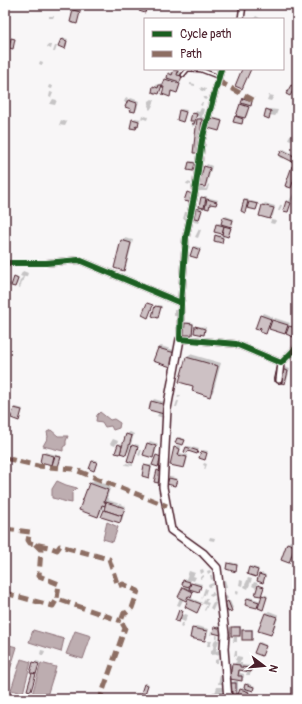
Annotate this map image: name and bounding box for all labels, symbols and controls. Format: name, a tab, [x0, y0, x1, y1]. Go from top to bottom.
legend	[144, 18, 284, 70]
text: Cycle path	[180, 27, 232, 42]
text: Path	[180, 47, 202, 62]
north arrow	[244, 646, 284, 686]
text: N	[266, 663, 280, 675]

